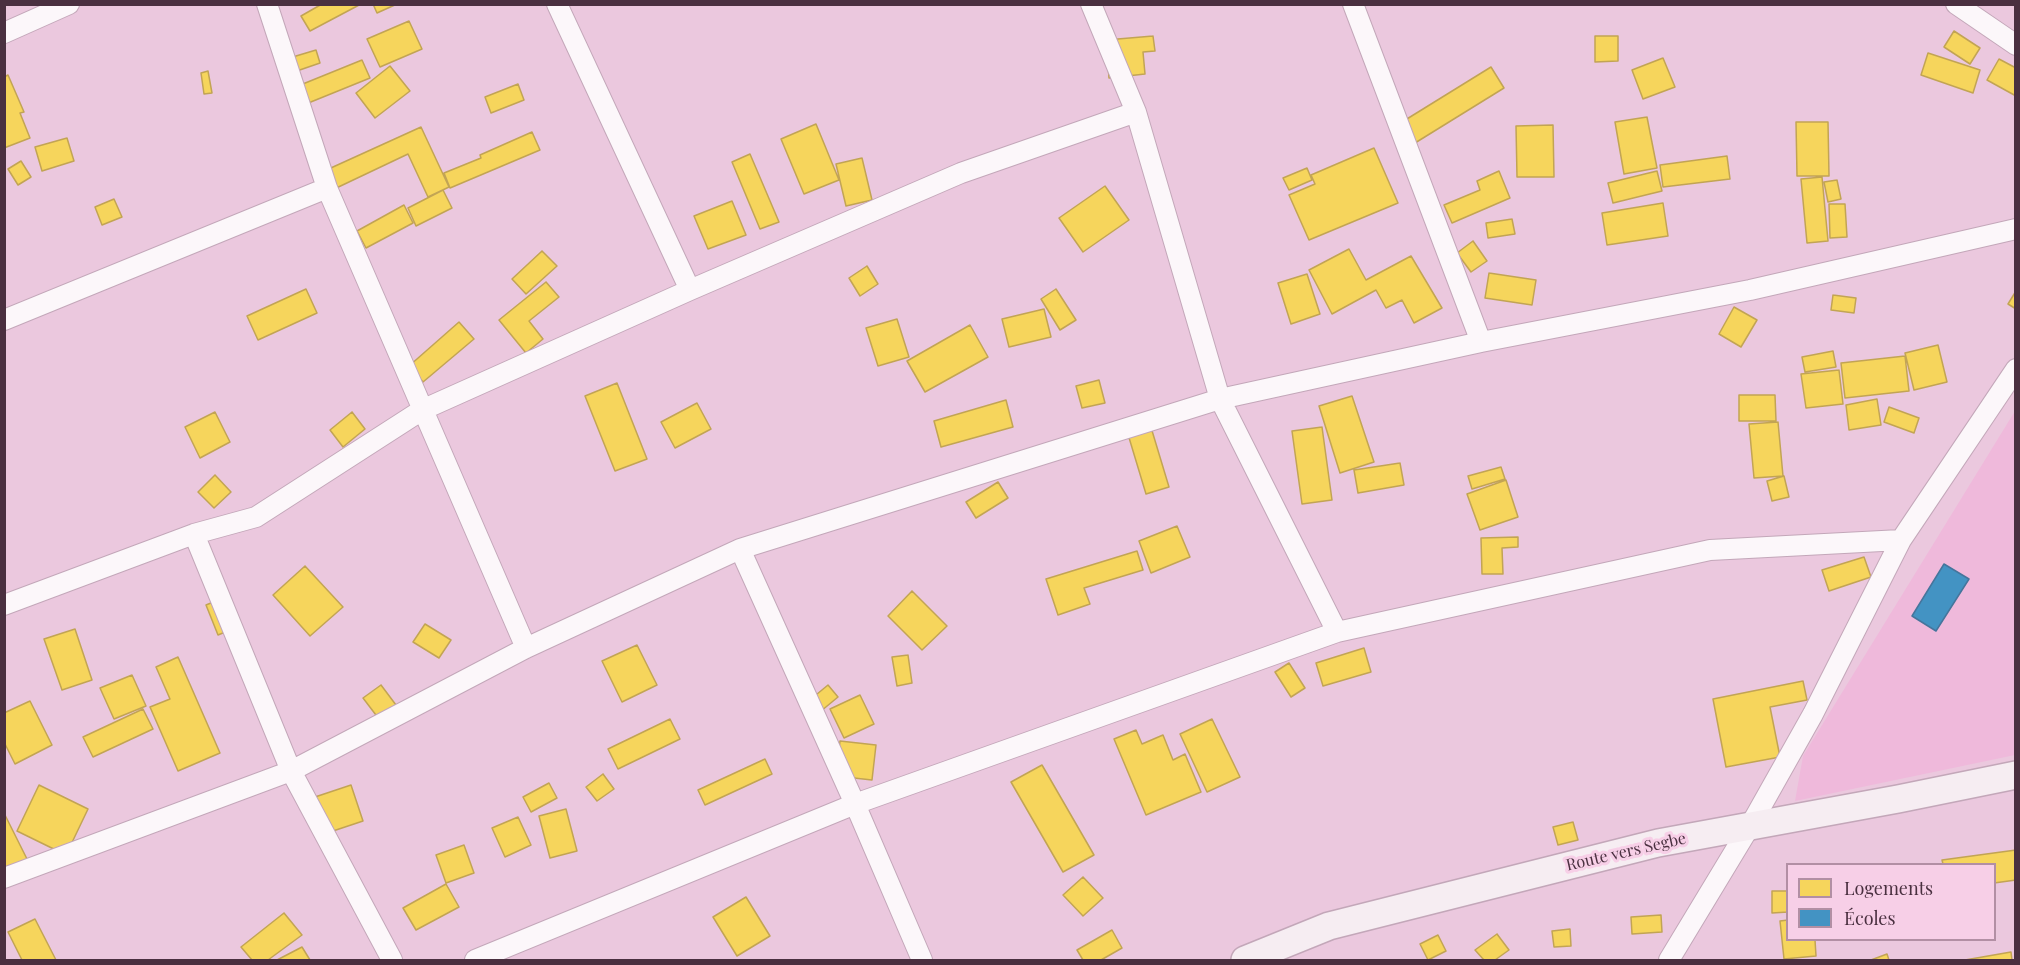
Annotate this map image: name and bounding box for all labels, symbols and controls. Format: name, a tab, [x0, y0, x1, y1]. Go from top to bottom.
street label: Route vers Segbe	[1564, 829, 1688, 875]
legend	[1786, 863, 1996, 941]
text: Logements	[1844, 876, 1933, 900]
text: Écoles	[1844, 906, 1896, 930]

